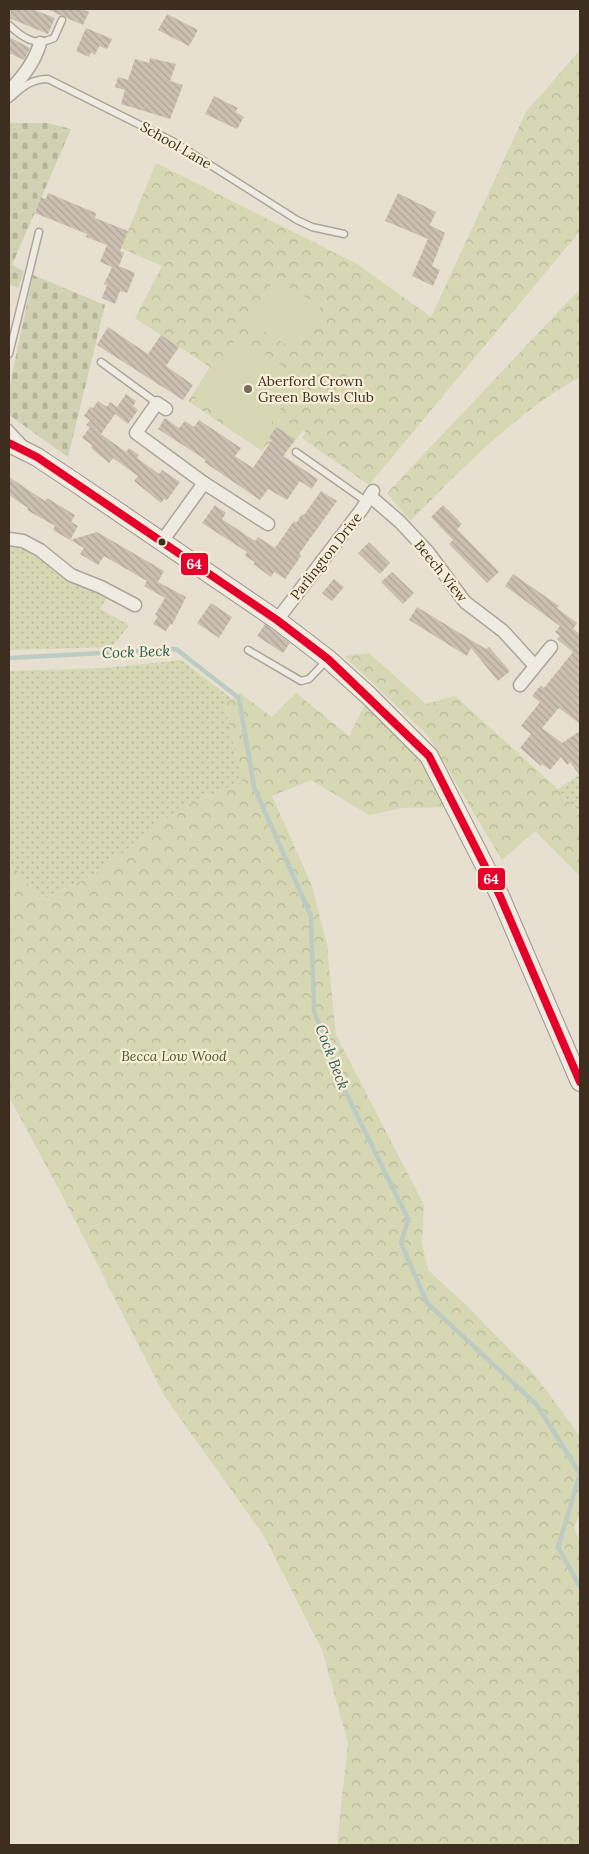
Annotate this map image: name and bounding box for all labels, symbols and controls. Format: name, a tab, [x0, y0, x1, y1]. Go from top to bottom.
street label: School Lane	[137, 117, 215, 173]
place label: Aberford Crown Green Bowls Club	[257, 372, 374, 406]
marker: Aberford Crown Green Bowls Club	[242, 383, 254, 395]
street label: Parlington Drive	[286, 508, 366, 603]
street label: Beech View	[410, 536, 472, 606]
unlabelled marker	[157, 537, 167, 547]
line badge: 64	[180, 552, 209, 576]
text: 64	[186, 555, 202, 573]
water label: Cock Beck	[102, 641, 171, 662]
line badge: 64	[477, 867, 506, 891]
text: 64	[483, 870, 499, 888]
water label: Cock Beck	[311, 1022, 354, 1092]
park label: Becca Low Wood	[121, 1047, 227, 1065]

